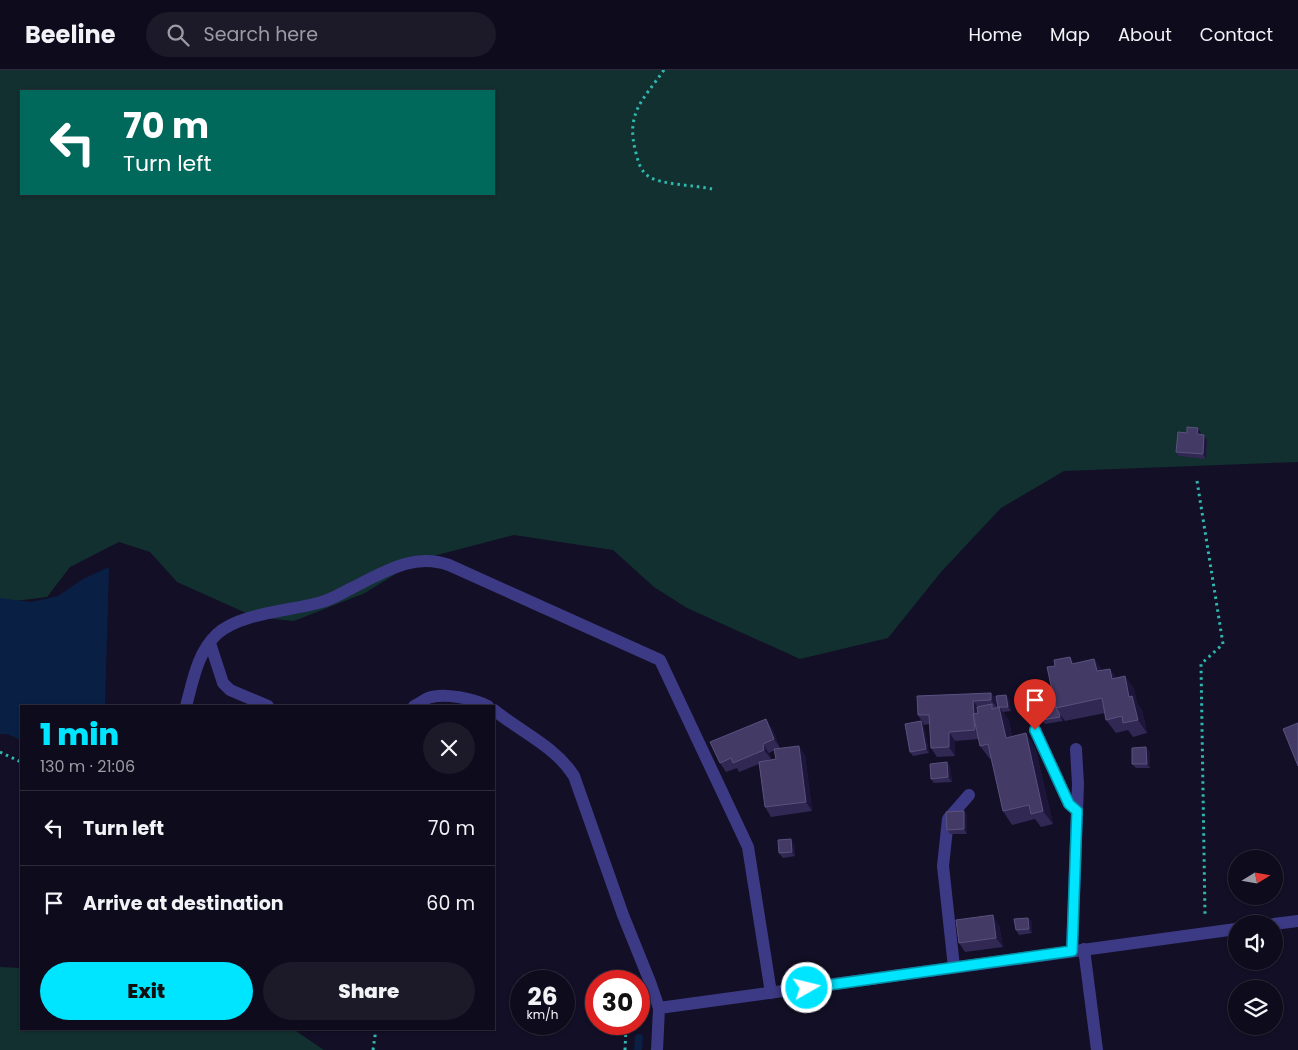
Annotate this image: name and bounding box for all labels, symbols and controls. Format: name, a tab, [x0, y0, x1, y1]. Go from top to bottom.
search box	[146, 12, 496, 57]
text: Beeline	[25, 18, 116, 51]
icon: search	[164, 21, 192, 49]
text: Search here	[204, 21, 318, 48]
text: Home	[968, 22, 1022, 47]
text: Map	[1050, 22, 1090, 47]
text: About	[1118, 22, 1172, 47]
text: Contact	[1200, 22, 1273, 47]
text: 70 m	[123, 101, 209, 150]
icon: left	[40, 110, 105, 175]
text: Turn left	[123, 148, 211, 179]
pin	[1014, 679, 1056, 730]
icon: arrive	[1021, 686, 1049, 714]
text: 1 min	[40, 713, 119, 756]
button: close	[423, 722, 475, 774]
text: 130 m · 21:06	[40, 755, 135, 778]
icon: left	[40, 814, 68, 842]
text: Turn left	[83, 815, 164, 842]
text: 70 m	[428, 815, 475, 842]
north arrow	[1228, 850, 1282, 905]
map controls	[1228, 850, 1283, 1035]
icon: arrive	[40, 889, 68, 917]
text: Arrive at destination	[83, 890, 284, 917]
text: 60 m	[426, 890, 475, 917]
button: sound	[1228, 915, 1283, 970]
position arrow	[780, 961, 832, 1013]
button: Exit	[40, 962, 253, 1020]
button: Share	[263, 962, 475, 1020]
speed limit sign: 30	[585, 970, 650, 1035]
text: 26	[527, 979, 558, 1014]
button: layers	[1228, 980, 1283, 1035]
text: km/h	[527, 1006, 558, 1023]

